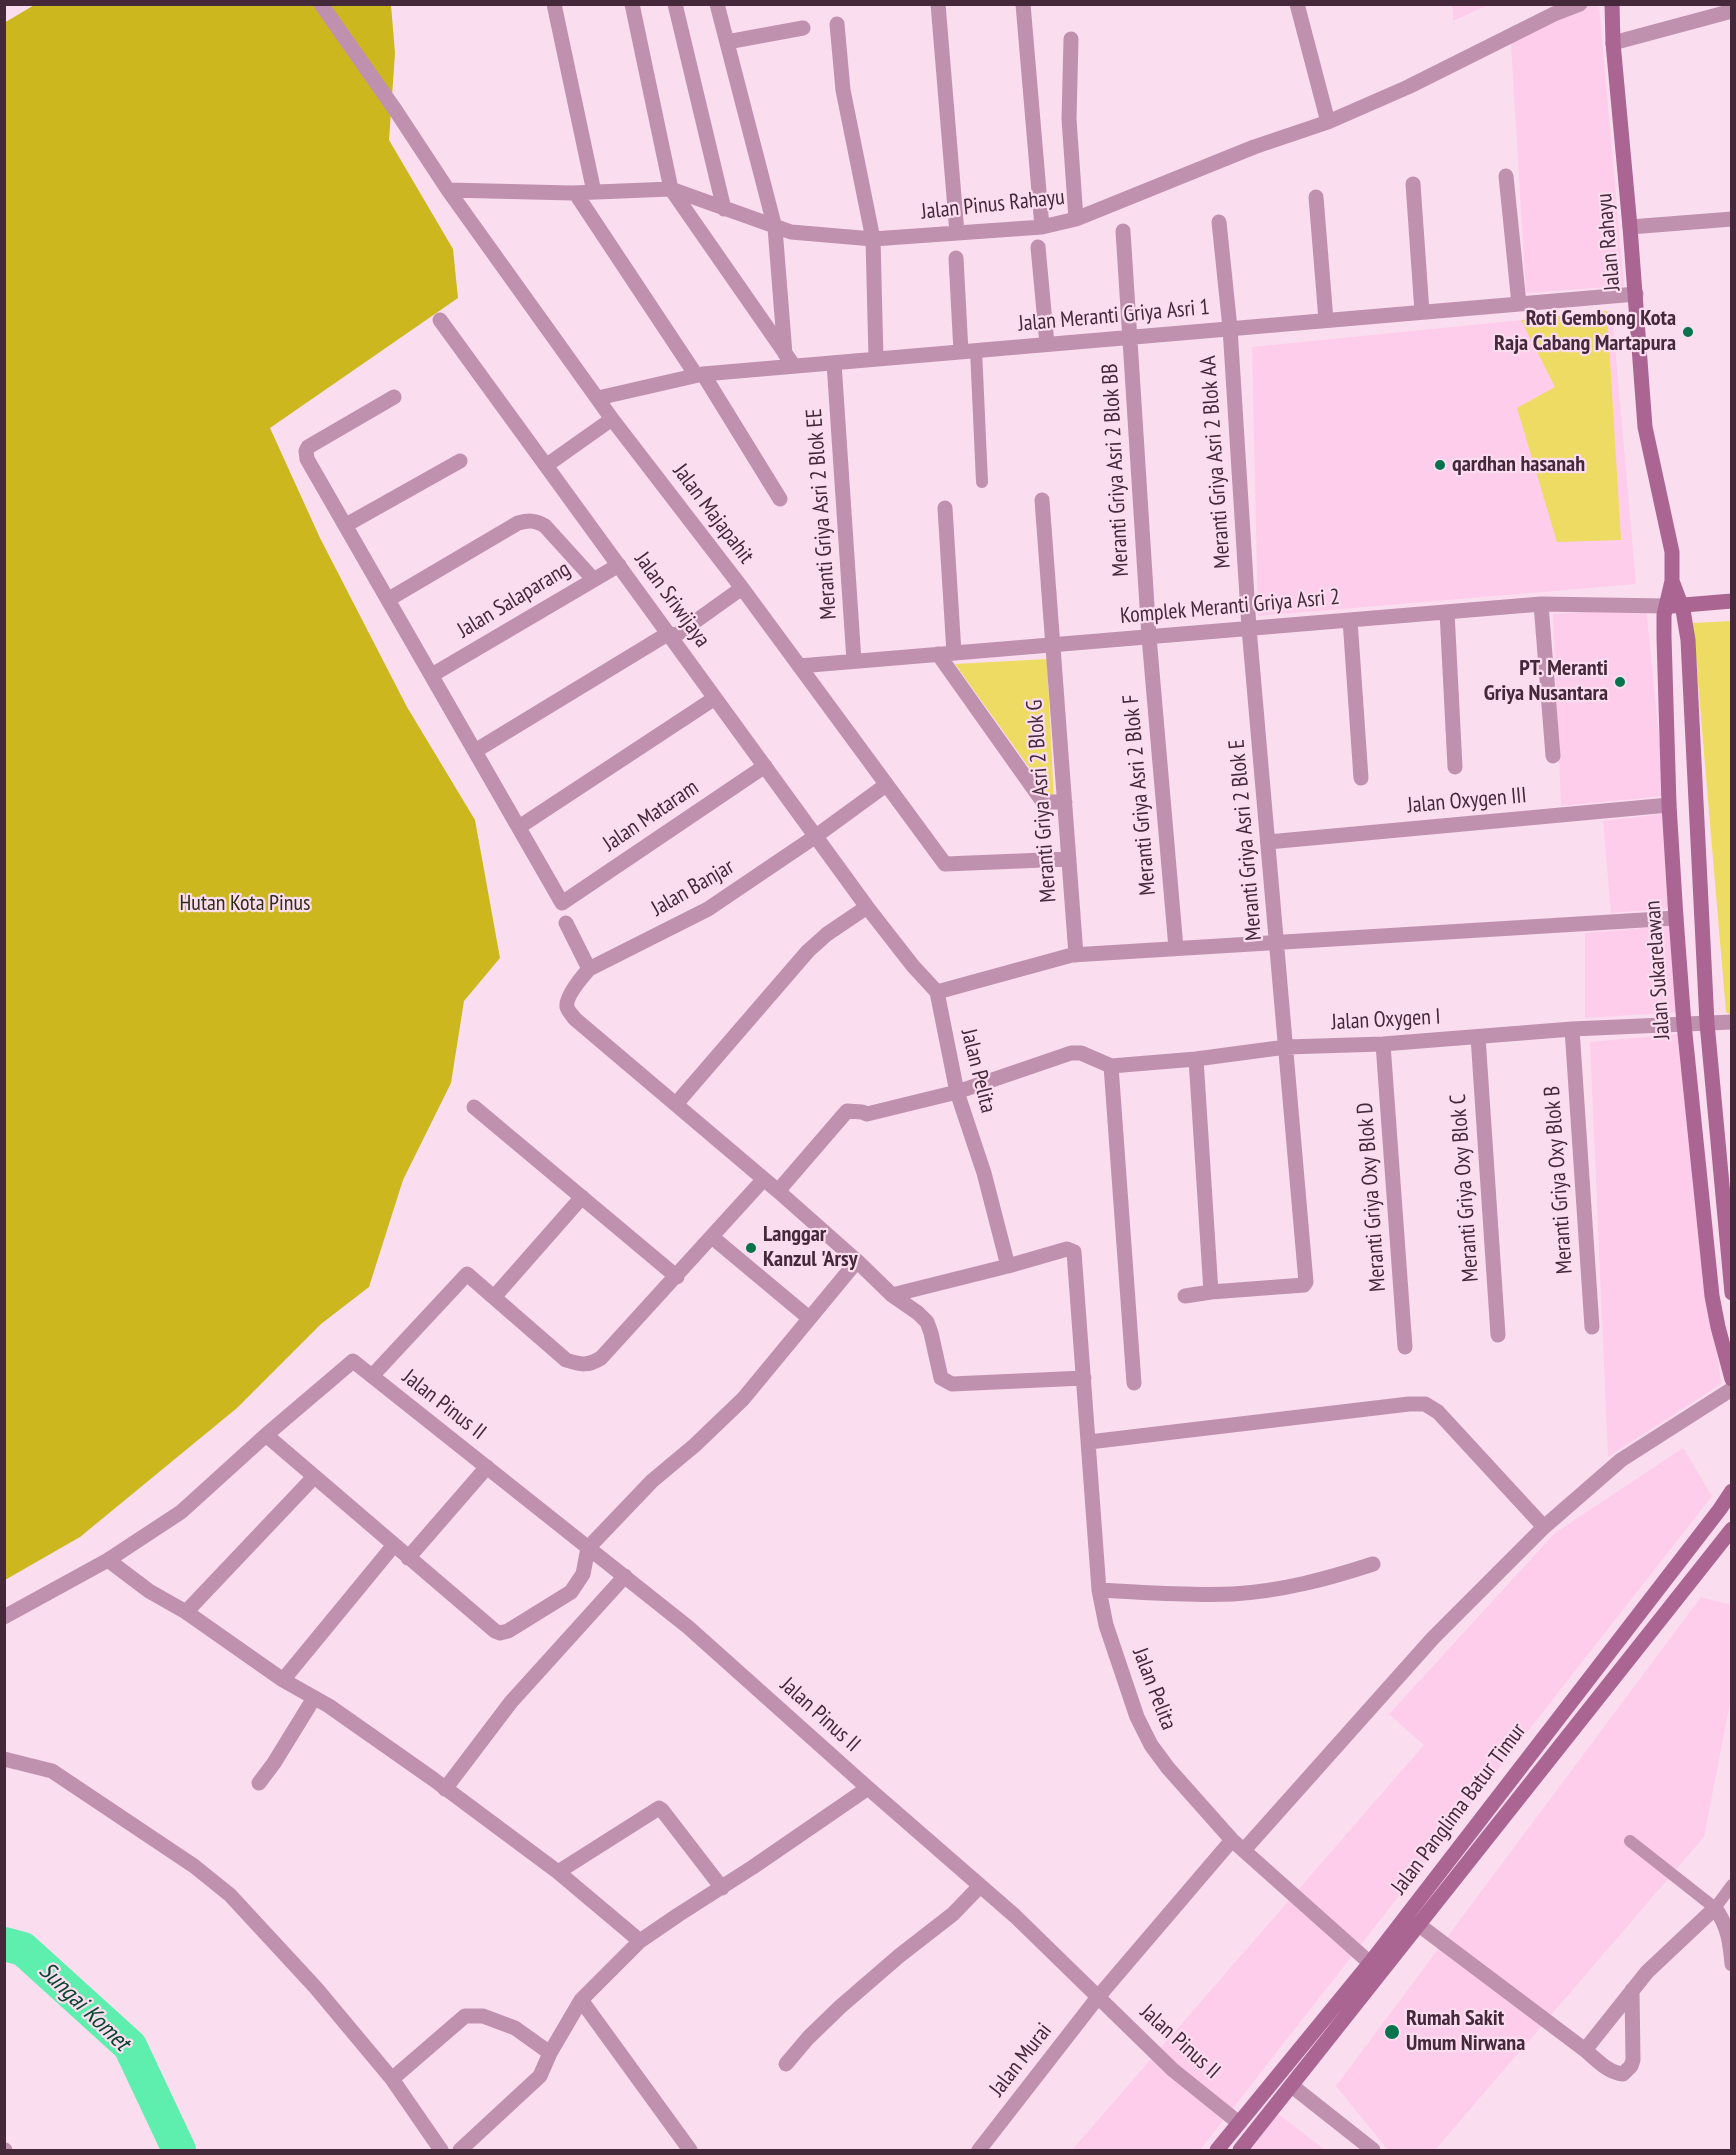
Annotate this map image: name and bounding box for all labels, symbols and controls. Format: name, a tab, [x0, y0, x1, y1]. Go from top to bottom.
street label: Jalan Pinus Rahayu	[920, 184, 1066, 226]
street label: Jalan Rahayu	[1592, 192, 1626, 292]
street label: Jalan Meranti Griya Asri 1	[1017, 294, 1211, 338]
place label: Roti Gembong Kota Raja Cabang Martapura	[1494, 306, 1676, 358]
marker: Roti Gembong Kota Raja Cabang Martapura	[1681, 325, 1695, 339]
street label: Meranti Griya Asri 2 Blok AA	[1195, 355, 1237, 569]
street label: Meranti Griya Asri 2 Blok BB	[1097, 363, 1135, 577]
street label: Meranti Griya Asri 2 Blok EE	[801, 408, 843, 620]
place label: qardhan hasanah	[1452, 452, 1585, 478]
marker: qardhan hasanah	[1433, 458, 1447, 472]
street label: Jalan Majapahit	[667, 459, 759, 569]
street label: Jalan Sriwijaya	[629, 547, 715, 653]
street label: Jalan Salaparang	[453, 556, 575, 644]
street label: Komplek Meranti Griya Asri 2	[1119, 584, 1341, 630]
place label: PT. Meranti Griya Nusantara	[1484, 656, 1608, 708]
marker: PT. Meranti Griya Nusantara	[1613, 675, 1627, 689]
street label: Meranti Griya Asri 2 Blok F	[1118, 693, 1162, 897]
street label: Meranti Griya Asri 2 Blok G	[1022, 699, 1062, 903]
street label: Meranti Griya Asri 2 Blok E	[1224, 738, 1268, 942]
street label: Jalan Mataram	[598, 775, 704, 857]
street label: Jalan Oxygen III	[1406, 783, 1528, 819]
street label: Jalan Banjar	[647, 854, 739, 922]
park label: Hutan Kota Pinus	[180, 891, 310, 917]
street label: Jalan Sukarelawan	[1640, 900, 1676, 1040]
street label: Jalan Oxygen I	[1331, 1004, 1441, 1036]
street label: Jalan Pelita	[955, 1026, 1001, 1116]
street label: Meranti Griya Oxy Blok B	[1539, 1085, 1579, 1275]
street label: Meranti Griya Oxy Blok C	[1445, 1093, 1485, 1283]
street label: Meranti Griya Oxy Blok D	[1352, 1101, 1392, 1293]
place label: Langgar Kanzul 'Arsy	[763, 1222, 858, 1274]
marker: Langgar Kanzul 'Arsy	[744, 1241, 758, 1255]
street label: Jalan Pinus II	[397, 1364, 491, 1446]
street label: Jalan Pelita	[1126, 1644, 1182, 1734]
street label: Jalan Pinus II	[775, 1672, 865, 1758]
street label: Jalan Panglima Batur Timur	[1386, 1718, 1532, 1900]
water label: Sungai Komet	[33, 1957, 135, 2057]
street label: Jalan Pinus II	[1135, 1999, 1225, 2085]
place label: Rumah Sakit Umum Nirwana	[1406, 2006, 1525, 2058]
street label: Jalan Murai	[984, 2018, 1058, 2102]
marker: Rumah Sakit Umum Nirwana	[1383, 2023, 1401, 2041]

